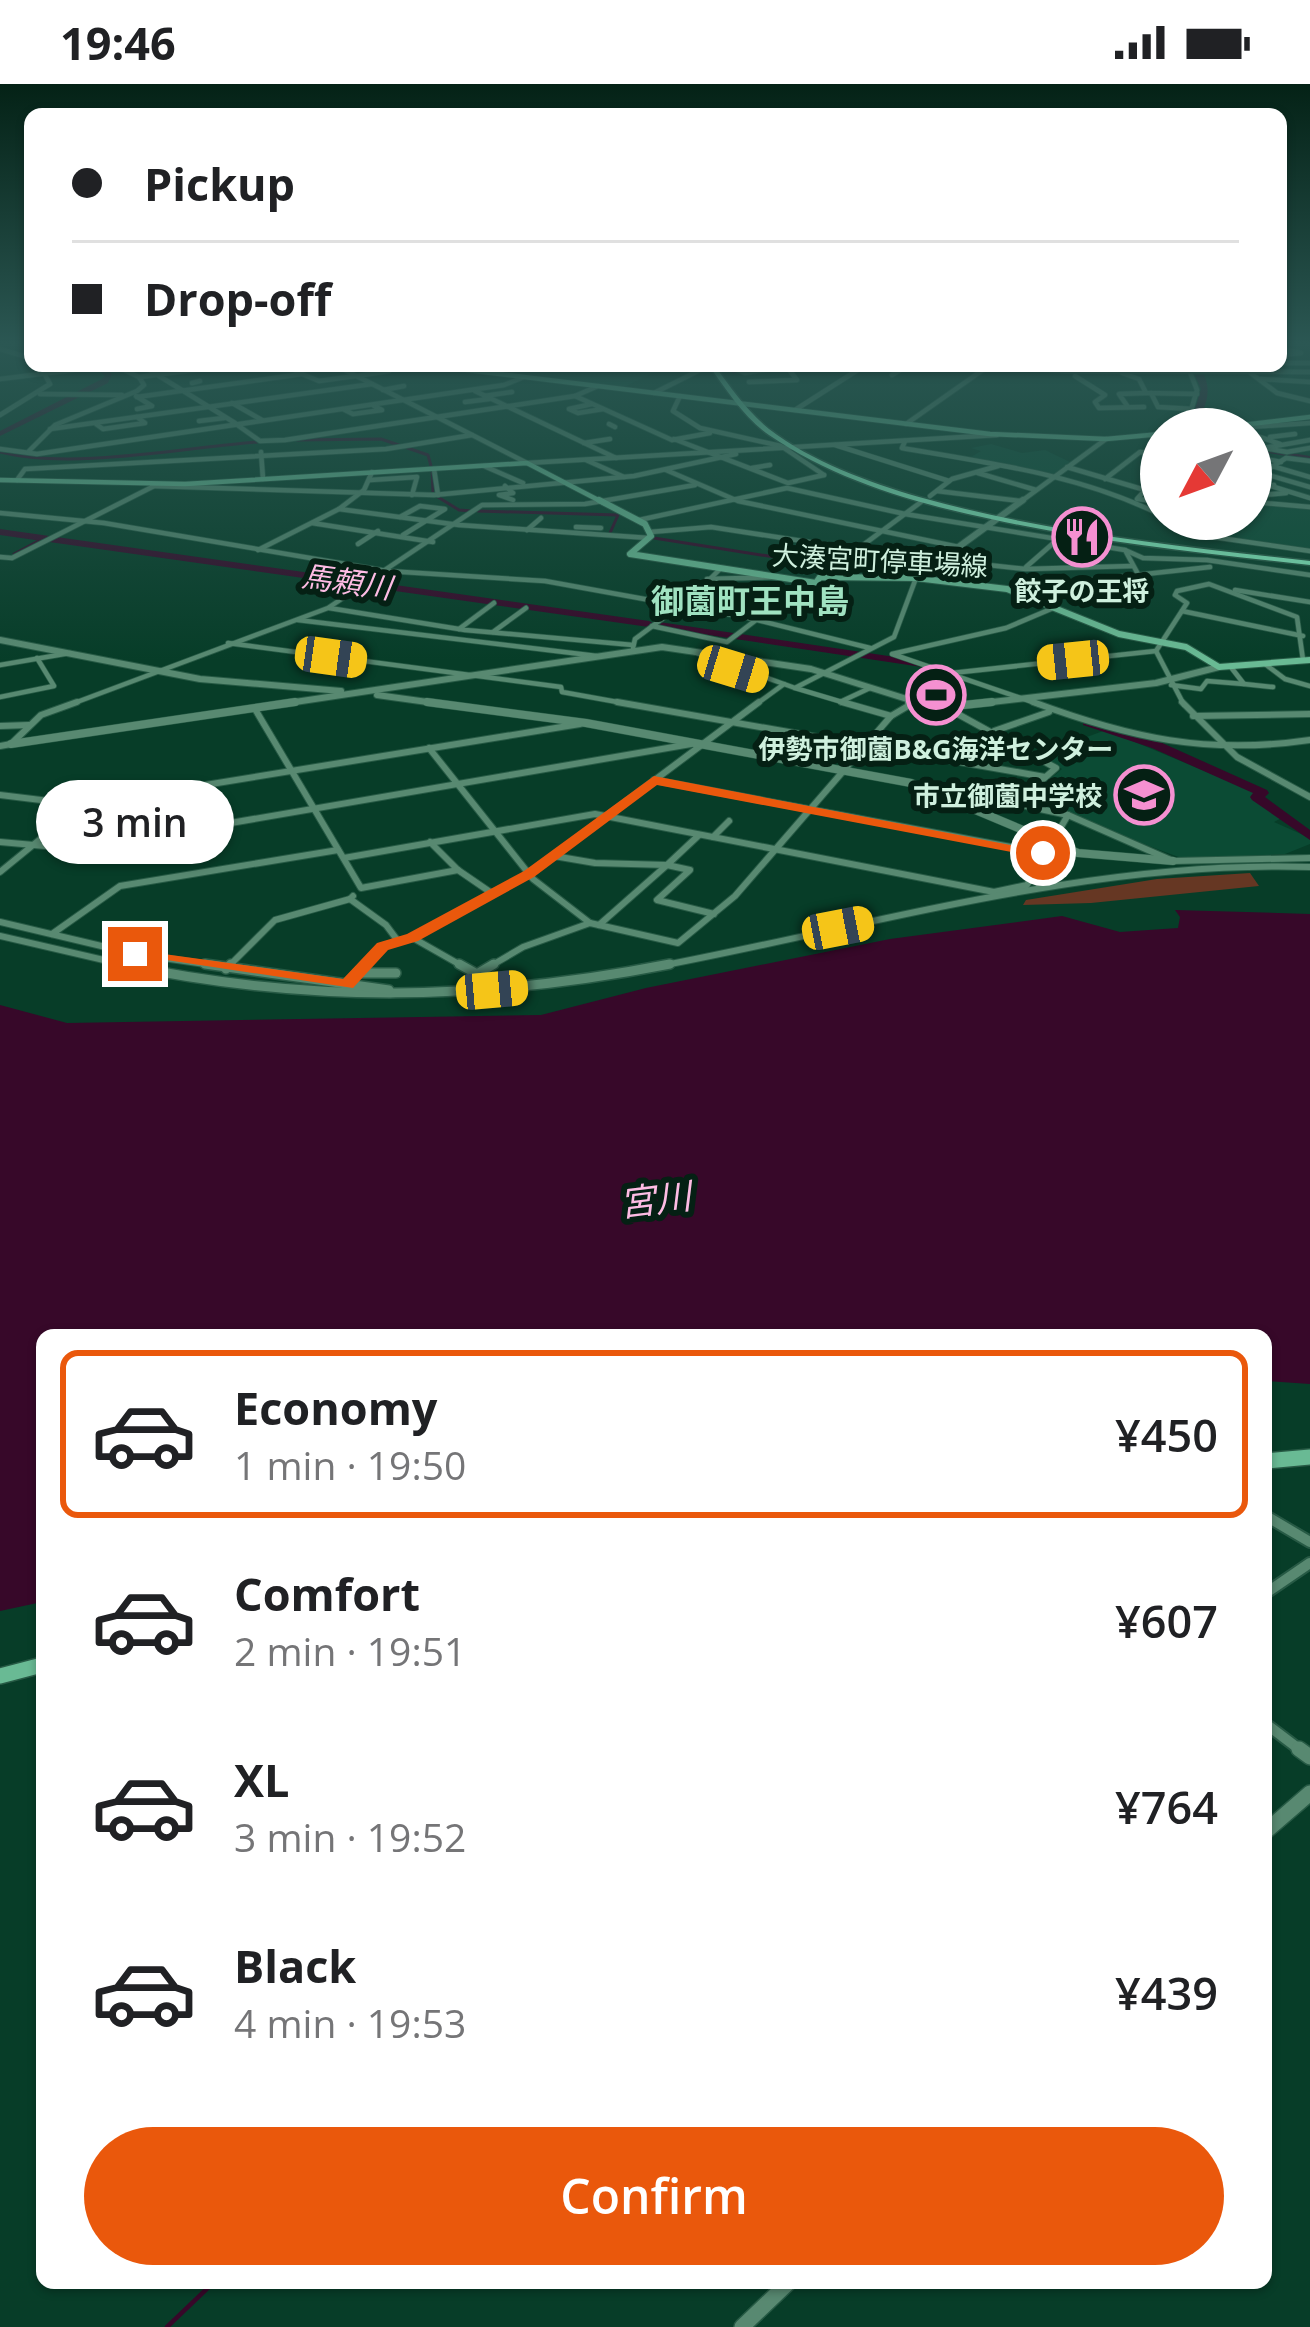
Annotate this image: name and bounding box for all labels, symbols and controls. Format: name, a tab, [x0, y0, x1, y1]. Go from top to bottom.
text: 19:46	[60, 12, 176, 73]
text: Pickup	[144, 153, 295, 214]
text: Drop-off	[144, 268, 331, 329]
north arrow	[1140, 408, 1272, 540]
map controls	[1140, 408, 1272, 540]
restaurant icon: 餃子の王将	[1051, 506, 1113, 568]
street label: 大湊宮町停車場線	[771, 536, 989, 584]
water label: 馬頼川	[300, 554, 397, 608]
place label: 餃子の王将	[1015, 572, 1150, 609]
district label: 御薗町王中島	[651, 578, 849, 623]
car	[293, 634, 369, 680]
car	[1035, 638, 1111, 682]
car	[693, 641, 773, 697]
sports icon: 伊勢市御薗B&G海洋センター	[905, 664, 967, 726]
place label: 伊勢市御薗B&G海洋センター	[759, 730, 1113, 767]
school or university icon: 市立御薗中学校	[1113, 764, 1175, 826]
place label: 市立御薗中学校	[913, 777, 1102, 814]
callout: 3 min	[36, 780, 234, 864]
text: 3 min	[82, 795, 188, 848]
route start	[1016, 826, 1070, 880]
car	[799, 903, 877, 953]
route end	[108, 927, 162, 981]
car	[455, 969, 529, 1011]
water label: 宮川	[616, 1170, 698, 1228]
text: Economy	[234, 1377, 437, 1438]
icon: car	[90, 1380, 198, 1488]
text: ¥450	[1115, 1404, 1218, 1465]
text: 1 min · 19:50	[234, 1438, 466, 1491]
text: Comfort	[234, 1563, 420, 1624]
icon: car	[90, 1566, 198, 1674]
text: ¥607	[1115, 1590, 1218, 1651]
text: 2 min · 19:51	[234, 1624, 466, 1677]
text: XL	[234, 1749, 289, 1810]
icon: car	[90, 1752, 198, 1860]
text: ¥764	[1115, 1776, 1218, 1837]
text: 3 min · 19:52	[234, 1810, 466, 1863]
text: Black	[234, 1935, 356, 1996]
icon: car	[90, 1938, 198, 2046]
text: ¥439	[1115, 1962, 1218, 2023]
text: 4 min · 19:53	[234, 1996, 466, 2049]
button: Confirm	[84, 2127, 1224, 2265]

